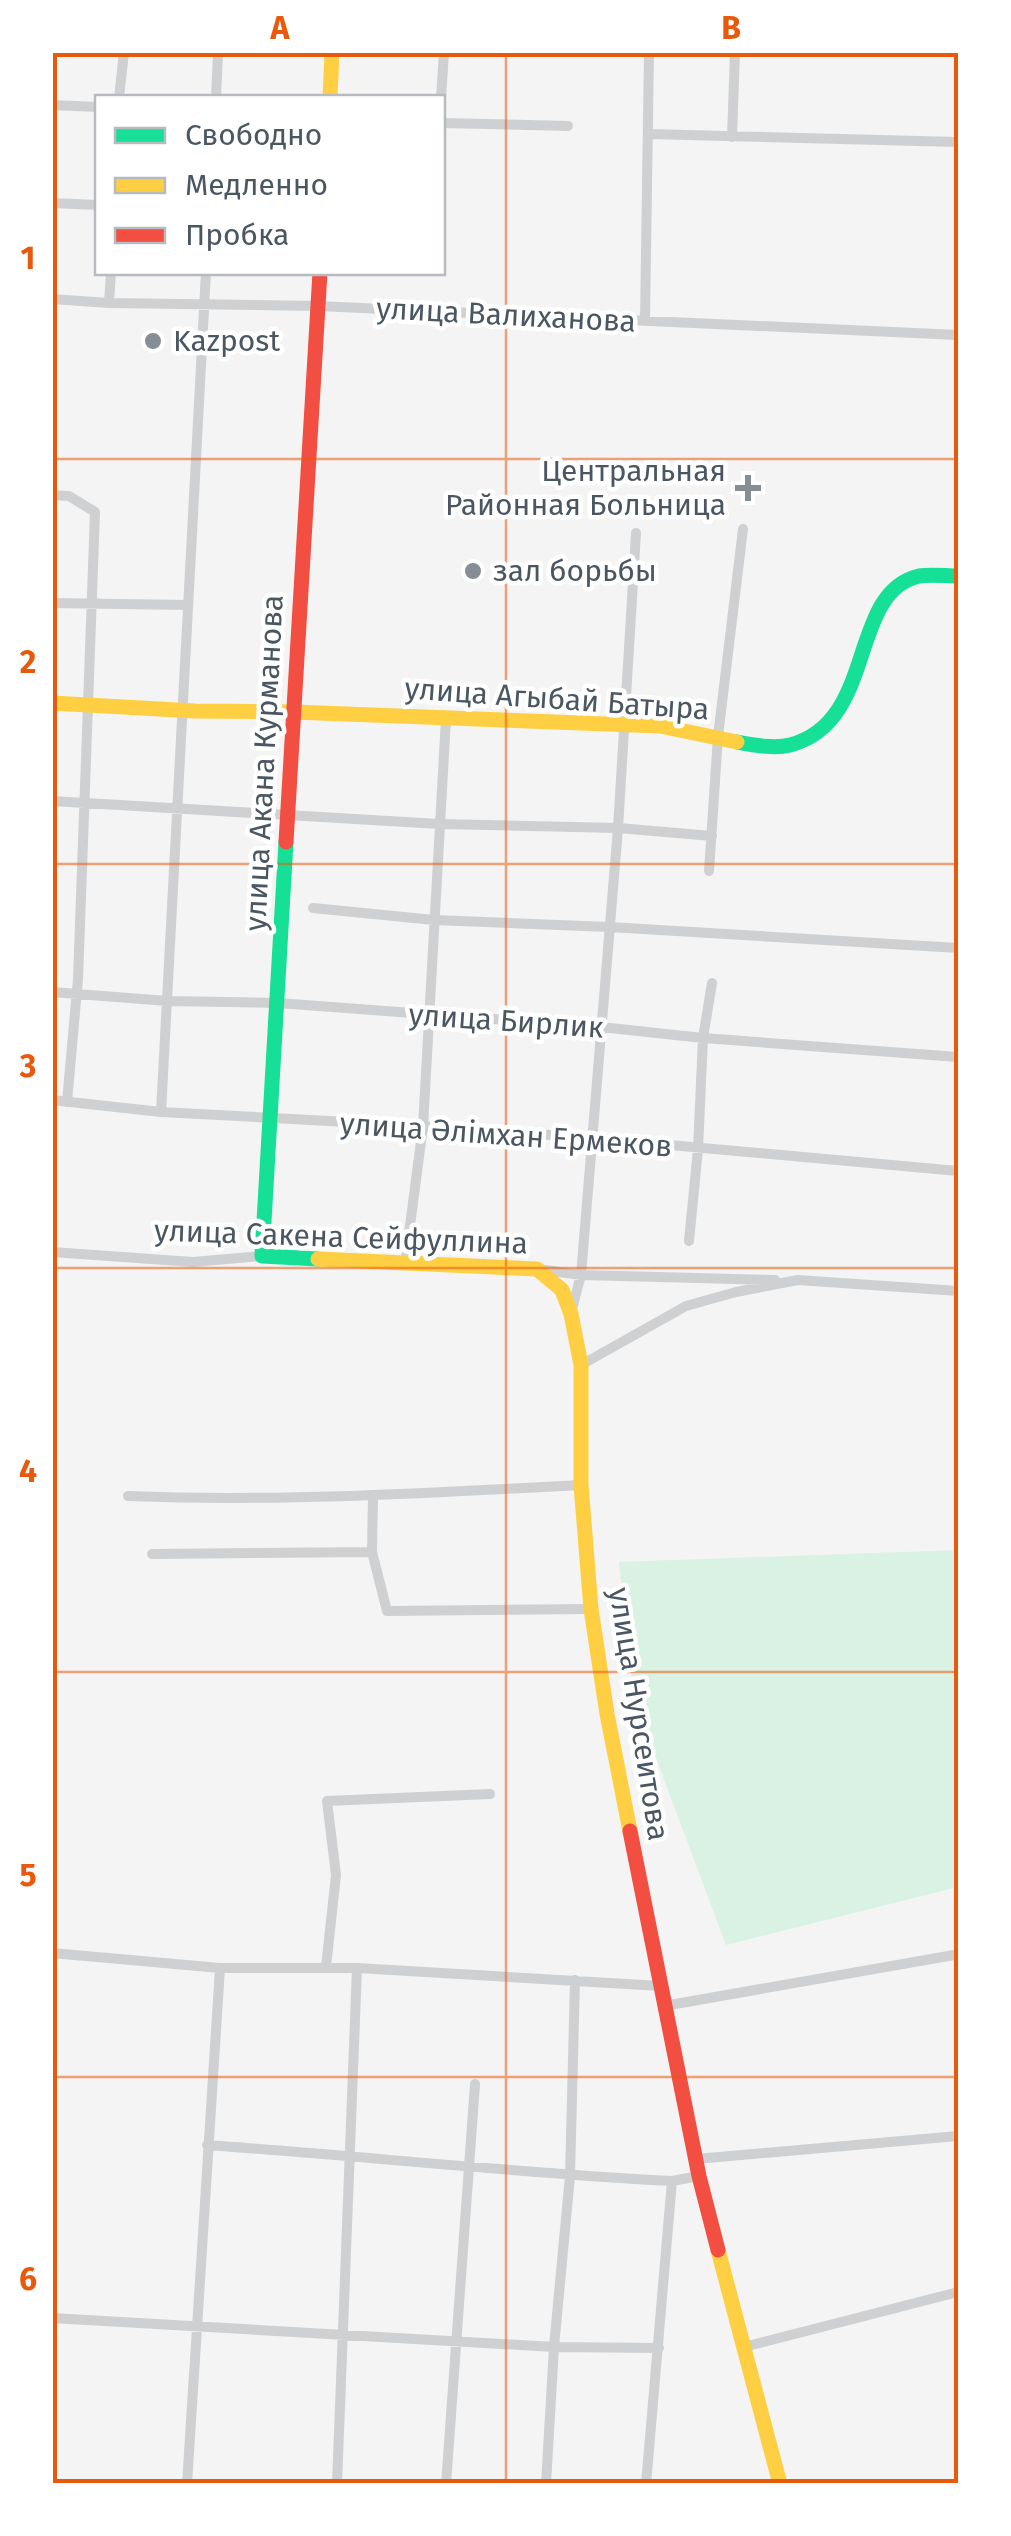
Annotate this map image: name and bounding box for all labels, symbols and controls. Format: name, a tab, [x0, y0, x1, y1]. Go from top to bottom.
text: A	[270, 9, 291, 47]
text: B	[721, 9, 741, 47]
legend	[95, 95, 445, 275]
text: Свободно	[185, 117, 322, 153]
text: Медленно	[185, 167, 328, 203]
text: Пробка	[185, 217, 289, 253]
text: 1	[21, 239, 35, 277]
street label: улица Валиханова	[375, 290, 637, 340]
place label: Kazpost	[173, 323, 280, 359]
marker: Kazpost	[142, 330, 164, 352]
place label: Центральная Районная Больница	[445, 453, 726, 523]
marker: Центральная Районная Больница	[735, 475, 761, 501]
place label: зал борьбы	[493, 553, 657, 589]
marker: зал борьбы	[462, 560, 484, 582]
street label: улица Акана Курманова	[237, 594, 291, 932]
text: 2	[20, 643, 36, 681]
street label: улица Агыбай Батыра	[403, 670, 711, 728]
street label: улица Бирлик	[407, 996, 605, 1046]
text: 3	[19, 1047, 36, 1085]
street label: улица Әлімхан Ермеков	[339, 1105, 673, 1165]
street label: улица Сакена Сейфуллина	[153, 1212, 529, 1262]
text: 4	[19, 1452, 37, 1490]
street label: улица Нурсеитова	[601, 1585, 677, 1843]
text: 5	[19, 1856, 37, 1894]
text: 6	[19, 2260, 37, 2298]

